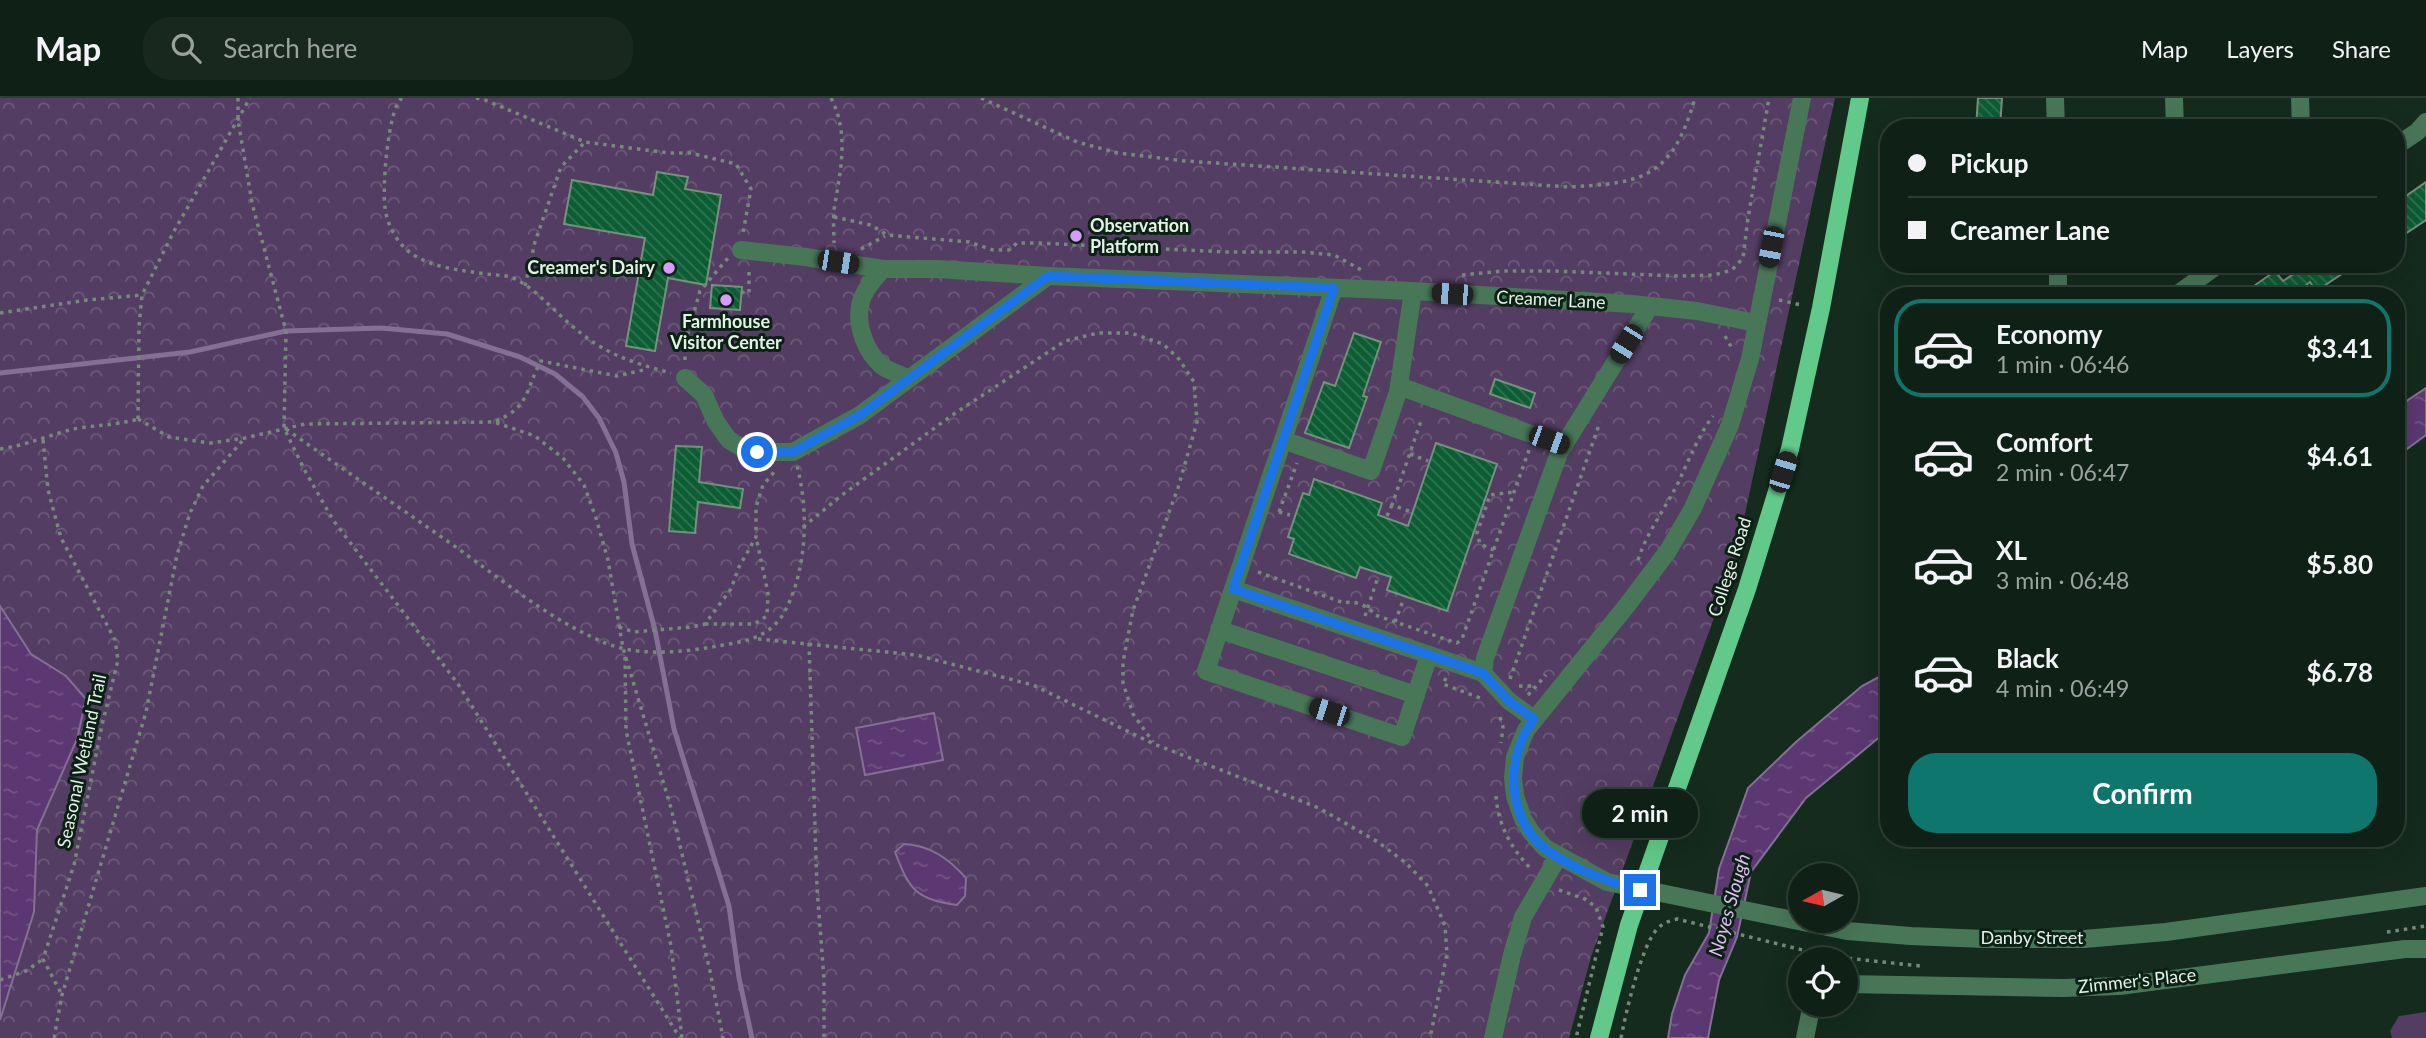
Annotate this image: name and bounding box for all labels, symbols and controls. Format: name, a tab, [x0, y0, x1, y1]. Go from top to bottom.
search box	[143, 17, 633, 80]
text: Map	[35, 28, 101, 68]
icon: search	[167, 29, 205, 67]
text: Search here	[223, 32, 357, 64]
text: Map	[2141, 34, 2188, 63]
text: Layers	[2226, 34, 2294, 63]
text: Share	[2332, 34, 2391, 63]
text: Pickup	[1950, 147, 2029, 179]
place label: Observation Platform	[1090, 214, 1189, 257]
text: Creamer Lane	[1950, 214, 2110, 246]
car	[1757, 224, 1786, 270]
marker: Observation Platform	[1068, 228, 1084, 244]
car	[816, 248, 861, 276]
place label: Creamer's Dairy	[527, 256, 655, 278]
marker: Creamer's Dairy	[661, 260, 677, 276]
car	[1431, 282, 1474, 306]
street label: Creamer Lane	[1496, 285, 1606, 313]
marker: Farmhouse Visitor Center	[718, 292, 734, 308]
place label: Farmhouse Visitor Center	[669, 310, 782, 353]
icon: car	[1912, 317, 1975, 380]
text: Economy	[1996, 318, 2102, 350]
car	[1606, 321, 1647, 367]
text: $3.41	[2307, 332, 2373, 364]
text: 1 min · 06:46	[1996, 350, 2129, 378]
car	[1526, 423, 1573, 457]
icon: car	[1912, 425, 1975, 488]
text: Comfort	[1996, 426, 2093, 458]
route start	[741, 436, 773, 468]
text: $4.61	[2307, 440, 2373, 472]
car	[1767, 449, 1800, 495]
text: 2 min · 06:47	[1996, 458, 2129, 486]
street label: College Road	[1703, 514, 1755, 619]
icon: car	[1912, 533, 1975, 596]
text: XL	[1996, 534, 2027, 566]
text: $5.80	[2307, 548, 2373, 580]
text: 3 min · 06:48	[1996, 566, 2129, 594]
icon: car	[1912, 641, 1975, 704]
text: Black	[1996, 642, 2059, 674]
text: $6.78	[2307, 656, 2373, 688]
street label: Seasonal Wetland Trail	[52, 672, 110, 850]
text: 4 min · 06:49	[1996, 674, 2129, 702]
car	[1306, 696, 1353, 728]
button: Confirm	[1908, 753, 2377, 833]
callout: 2 min	[1582, 788, 1698, 838]
text: 2 min	[1611, 799, 1669, 827]
water label: Noyes Slough	[1703, 851, 1754, 959]
north arrow	[1788, 863, 1858, 933]
map controls	[1788, 863, 1858, 1017]
route end	[1624, 874, 1656, 906]
street label: Danby Street	[1980, 926, 2084, 948]
button: locate	[1788, 947, 1858, 1017]
street label: Zimmer's Place	[2077, 963, 2197, 997]

